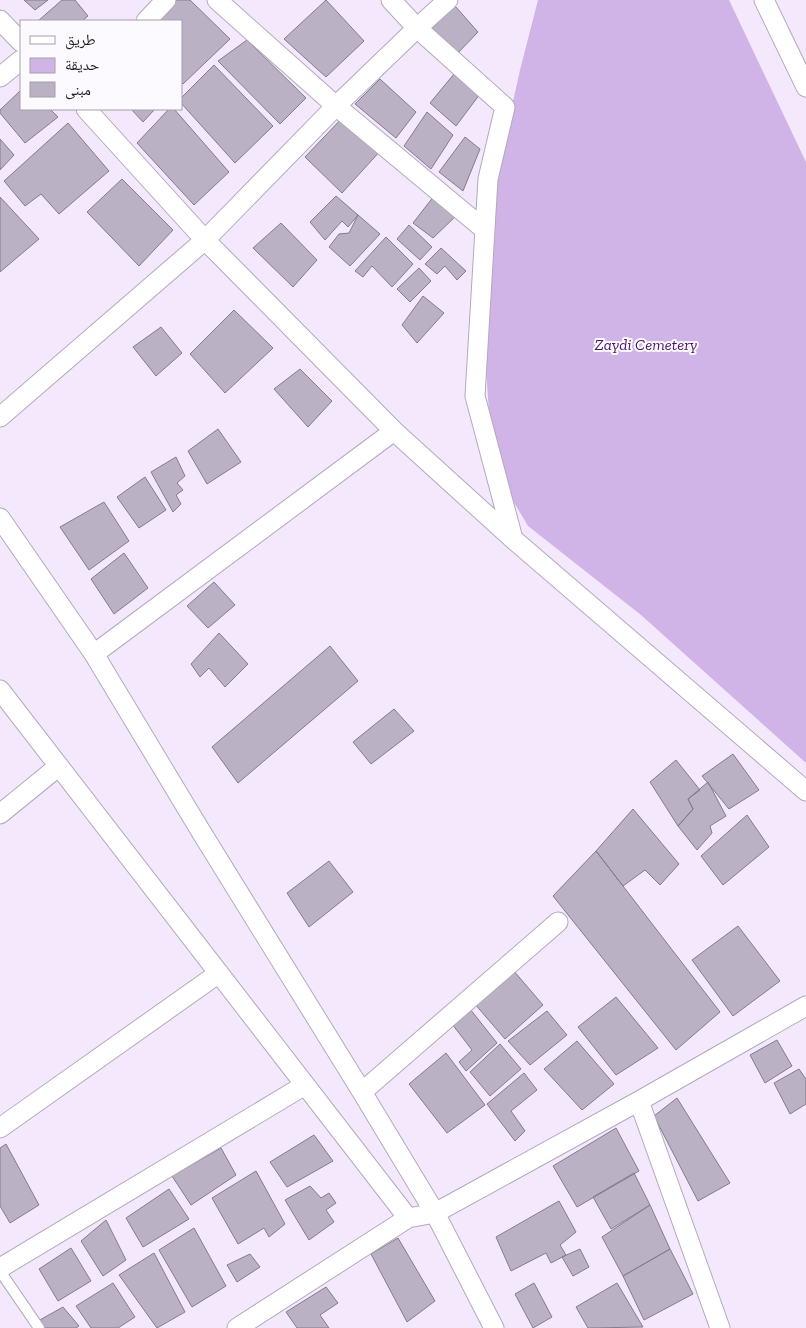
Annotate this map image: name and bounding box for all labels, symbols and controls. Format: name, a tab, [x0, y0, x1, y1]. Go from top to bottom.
legend	[20, 20, 182, 110]
text: طريق	[65, 31, 96, 50]
text: حديقة	[65, 56, 100, 74]
text: مبنى	[65, 81, 91, 100]
park label: Zaydi Cemetery	[595, 335, 698, 354]

